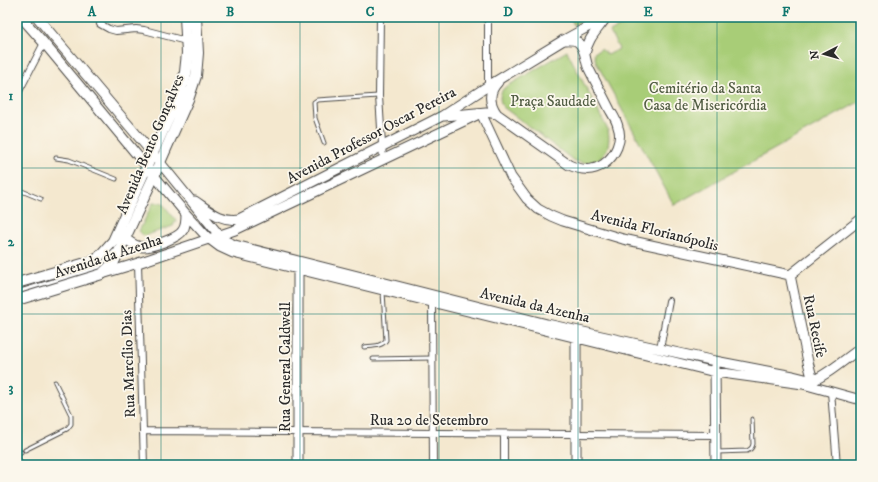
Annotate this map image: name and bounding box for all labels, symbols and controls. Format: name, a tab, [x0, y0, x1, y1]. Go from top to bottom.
text: A	[87, 4, 97, 20]
text: B	[226, 4, 234, 20]
text: C	[366, 4, 375, 20]
text: D	[503, 4, 513, 20]
text: E	[643, 4, 653, 20]
text: F	[782, 4, 791, 20]
north arrow	[804, 34, 844, 74]
text: N	[808, 50, 822, 60]
street label: Avenida Bento Gonçalves	[112, 71, 189, 217]
park label: Cemitério da Santa Casa de Misericórdia	[643, 79, 767, 115]
street label: Avenida Professor Oscar Pereira	[283, 82, 460, 188]
text: 1	[9, 88, 14, 104]
park label: Praça Saudade	[510, 92, 596, 111]
street label: Avenida Florianópolis	[589, 205, 721, 256]
street label: Avenida da Azenha	[52, 230, 165, 283]
text: 2	[8, 234, 15, 250]
street label: Avenida da Azenha	[478, 284, 592, 328]
street label: Rua Recife	[799, 293, 830, 359]
street label: Rua General Caldwell	[276, 301, 295, 432]
street label: Rua Marcílio Dias	[117, 310, 140, 418]
text: 3	[9, 380, 14, 396]
street label: Rua 20 de Setembro	[370, 411, 488, 430]

